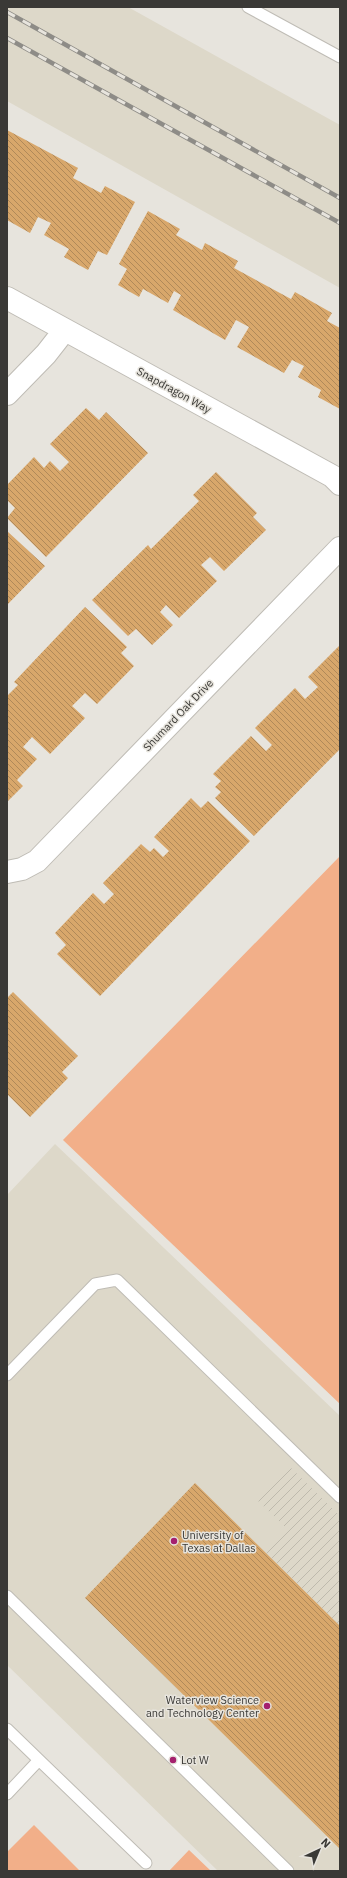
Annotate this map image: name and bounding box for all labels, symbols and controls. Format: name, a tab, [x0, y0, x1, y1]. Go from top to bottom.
street label: Snapdragon Way	[134, 364, 214, 416]
street label: Shumard Oak Drive	[140, 676, 216, 754]
place label: University of Texas at Dallas	[182, 1528, 256, 1555]
marker: University of Texas at Dallas	[169, 1536, 179, 1546]
place label: Waterview Science and Technology Center	[146, 1693, 259, 1720]
marker: Waterview Science and Technology Center	[262, 1701, 272, 1711]
place label: Lot W	[181, 1753, 209, 1767]
marker: Lot W	[168, 1755, 178, 1765]
north arrow	[299, 1830, 339, 1870]
text: N	[318, 1835, 334, 1851]

